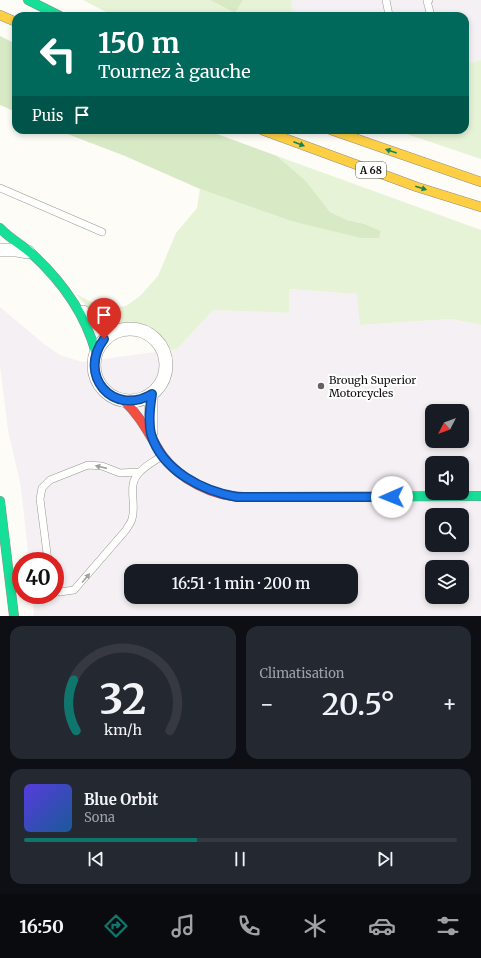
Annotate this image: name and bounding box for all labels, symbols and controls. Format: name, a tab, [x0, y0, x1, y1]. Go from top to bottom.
text: 150 m	[98, 25, 180, 61]
icon: left	[32, 28, 84, 80]
text: Tournez à gauche	[98, 60, 251, 83]
icon: arrive	[71, 104, 93, 126]
text: Puis	[32, 106, 63, 125]
one-way arrow	[293, 142, 305, 148]
one-way arrow	[385, 148, 397, 154]
road number: A 68	[356, 162, 386, 178]
one-way arrow	[415, 185, 427, 191]
pin	[87, 298, 121, 339]
icon: arrive	[93, 304, 115, 326]
place label: Brough Superior Motorcycles	[329, 373, 416, 400]
marker: Brough Superior Motorcycles	[316, 381, 326, 391]
north arrow	[425, 404, 469, 448]
map controls	[425, 404, 469, 604]
button: sound	[425, 456, 469, 500]
one-way arrow	[95, 464, 107, 470]
position arrow	[371, 476, 413, 518]
button: search	[425, 508, 469, 552]
speed limit sign: 40	[12, 552, 64, 604]
button: layers	[425, 560, 469, 604]
one-way arrow	[82, 572, 91, 583]
text: 16:51 · 1 min · 200 m	[172, 574, 310, 593]
text: Climatisation	[260, 665, 344, 682]
text: 32	[99, 672, 146, 724]
text: 20.5°	[322, 685, 395, 723]
text: −	[260, 690, 274, 718]
text: +	[442, 690, 457, 718]
text: km/h	[104, 720, 142, 738]
text: Blue Orbit	[84, 790, 158, 809]
text: Sona	[84, 809, 115, 826]
icon: previous	[85, 848, 107, 870]
icon: pause	[229, 848, 251, 870]
icon: next	[374, 848, 396, 870]
icon: directions	[102, 912, 130, 940]
icon: music	[169, 912, 197, 940]
icon: phone	[235, 912, 263, 940]
icon: climate	[301, 912, 329, 940]
icon: car	[368, 912, 396, 940]
icon: filters	[434, 912, 462, 940]
text: 16:50	[19, 915, 64, 938]

